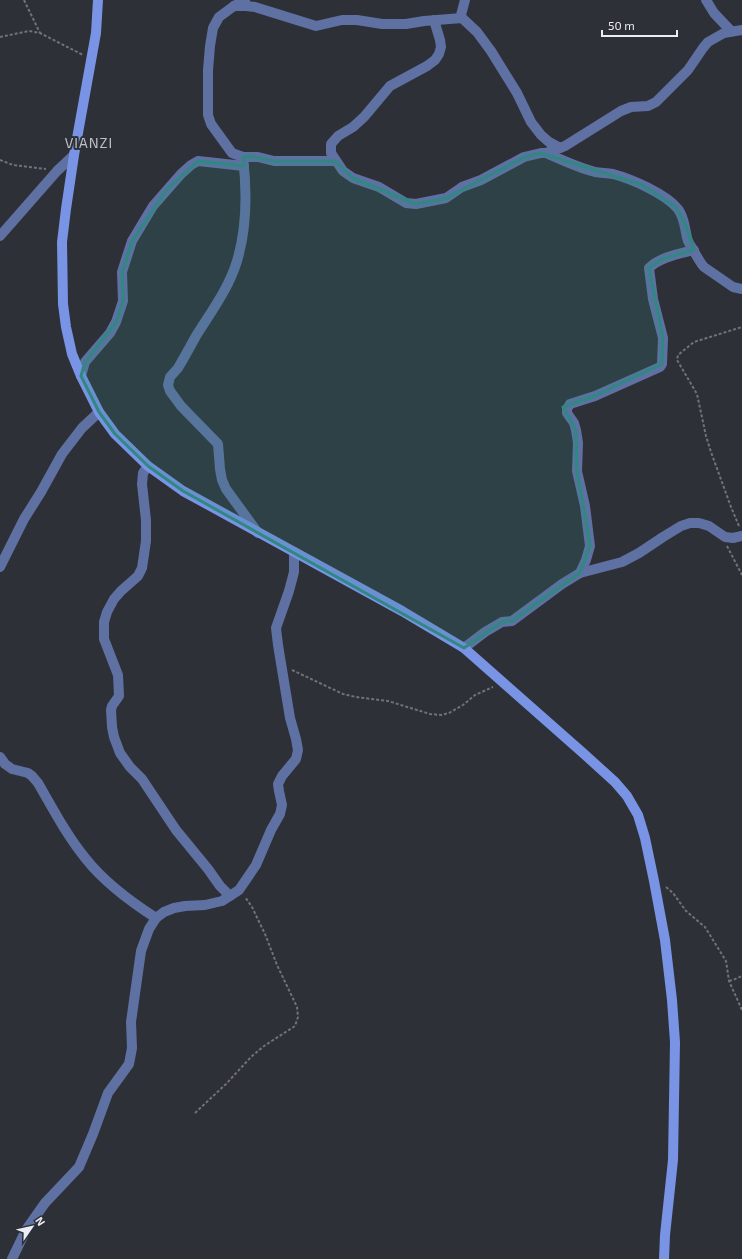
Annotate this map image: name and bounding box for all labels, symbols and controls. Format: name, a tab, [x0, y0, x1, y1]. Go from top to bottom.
scale bar	[602, 12, 677, 38]
text: 50 m	[608, 18, 635, 32]
district label: VIANZI	[65, 134, 113, 151]
north arrow	[12, 1207, 52, 1247]
text: N	[33, 1214, 48, 1228]

